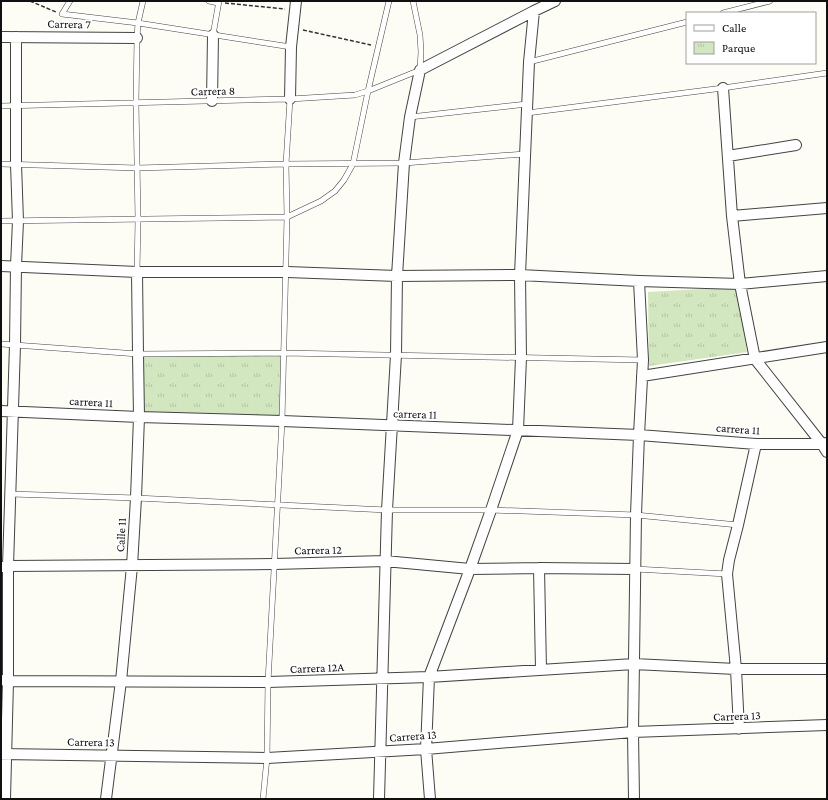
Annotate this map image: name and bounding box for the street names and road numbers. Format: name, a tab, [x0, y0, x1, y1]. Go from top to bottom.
street label: Carrera 7	[47, 17, 91, 31]
street label: Carrera 8	[191, 84, 235, 98]
street label: carrera 11	[69, 394, 113, 410]
street label: carrera 11	[393, 406, 437, 422]
street label: carrera 11	[716, 420, 760, 438]
street label: Calle 11	[113, 517, 129, 553]
street label: Carrera 12	[294, 543, 342, 557]
street label: Carrera 12A	[290, 660, 345, 676]
street label: Carrera 13	[713, 708, 761, 724]
street label: Carrera 13	[389, 727, 438, 745]
street label: Carrera 13	[67, 735, 115, 749]

